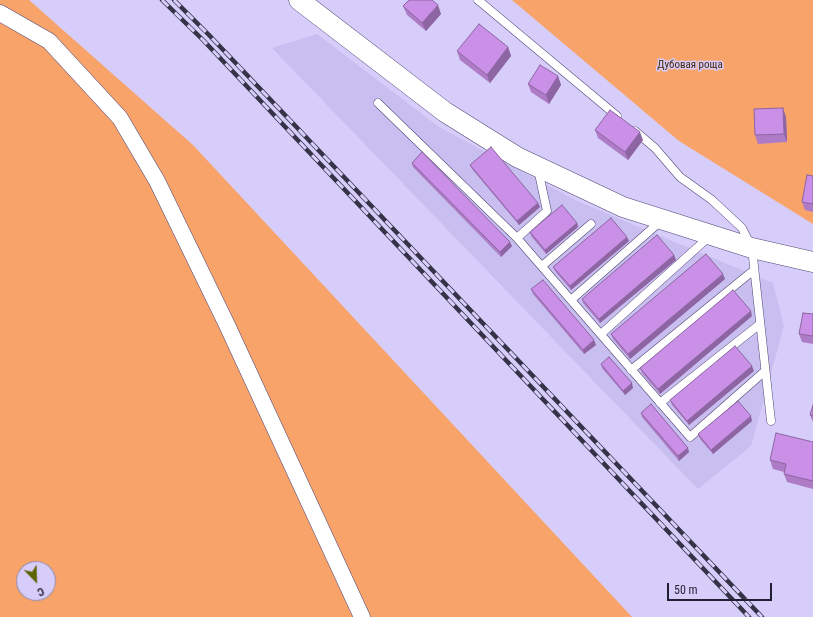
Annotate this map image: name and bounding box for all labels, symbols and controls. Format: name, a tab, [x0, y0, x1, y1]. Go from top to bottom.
park label: Дубовая роща	[657, 58, 723, 72]
north arrow	[16, 561, 56, 601]
scale bar	[669, 575, 774, 601]
text: 50 m	[674, 583, 698, 597]
text: С	[35, 584, 46, 599]

